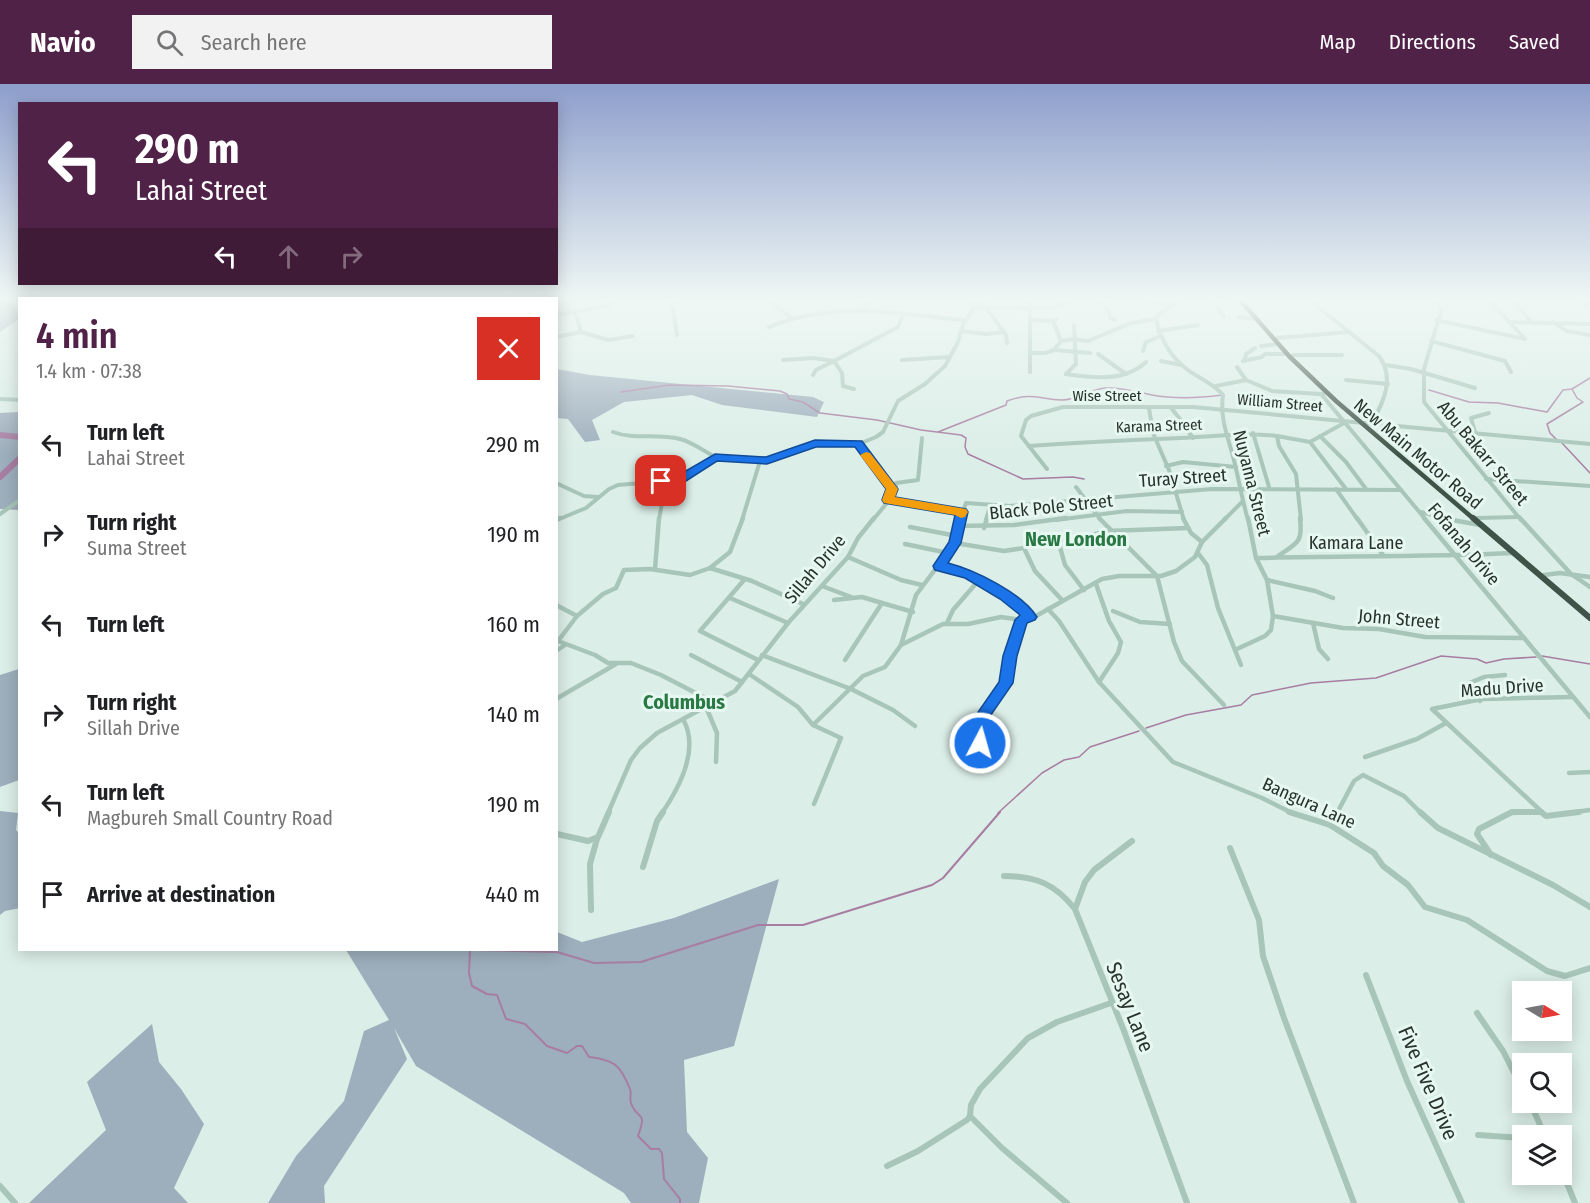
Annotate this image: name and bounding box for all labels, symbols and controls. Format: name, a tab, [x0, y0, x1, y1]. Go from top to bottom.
search box	[132, 15, 552, 69]
text: Navio	[30, 26, 96, 59]
icon: search	[153, 26, 186, 59]
text: Search here	[201, 29, 307, 56]
text: Map	[1319, 29, 1356, 55]
text: Directions	[1389, 29, 1476, 55]
text: Saved	[1509, 29, 1560, 55]
text: 290 m	[135, 124, 240, 174]
icon: left	[36, 126, 114, 204]
text: Lahai Street	[135, 175, 267, 207]
icon: left	[209, 240, 242, 273]
icon: ahead	[272, 240, 305, 273]
icon: right	[335, 240, 368, 273]
text: 4 min	[36, 314, 118, 358]
button: close	[477, 317, 540, 380]
text: 1.4 km · 07:38	[36, 359, 142, 383]
street label: Wise Street	[1072, 387, 1142, 405]
street label: William Street	[1236, 390, 1324, 416]
street label: New Main Motor Road	[1349, 394, 1487, 514]
street label: Abu Bakarr Street	[1433, 396, 1533, 510]
street label: Karama Street	[1115, 415, 1203, 437]
text: Turn left	[87, 419, 165, 446]
icon: left	[36, 428, 69, 461]
street label: Nuyama Street	[1228, 428, 1276, 538]
text: 290 m	[486, 431, 540, 458]
text: Lahai Street	[87, 446, 185, 470]
pin	[635, 455, 686, 506]
icon: arrive	[644, 464, 677, 497]
street label: Turay Street	[1138, 464, 1228, 492]
street label: Black Pole Street	[988, 490, 1114, 524]
street label: Fofanah Drive	[1423, 498, 1505, 590]
text: Turn right	[87, 509, 176, 536]
icon: right	[36, 518, 69, 551]
text: 190 m	[487, 521, 540, 548]
district label: New London	[1025, 527, 1127, 551]
street label: Sillah Drive	[780, 530, 850, 608]
street label: Kamara Lane	[1309, 532, 1403, 554]
text: Suma Street	[87, 536, 186, 560]
street label: John Street	[1357, 604, 1441, 634]
icon: left	[36, 608, 69, 641]
text: Turn left	[87, 611, 165, 638]
text: 160 m	[487, 611, 540, 638]
street label: Madu Drive	[1460, 674, 1544, 702]
text: Turn right	[87, 689, 176, 716]
district label: Columbus	[643, 690, 725, 714]
icon: right	[36, 698, 69, 731]
text: 140 m	[487, 701, 540, 728]
position arrow	[948, 711, 1012, 775]
text: Sillah Drive	[87, 716, 180, 740]
street label: Bangura Lane	[1259, 773, 1359, 833]
text: Turn left	[87, 779, 165, 806]
icon: left	[36, 788, 69, 821]
text: 190 m	[487, 791, 540, 818]
text: Magbureh Small Country Road	[87, 806, 333, 830]
icon: arrive	[36, 878, 69, 911]
text: Arrive at destination	[87, 881, 275, 908]
text: 440 m	[485, 881, 540, 908]
street label: Sesay Lane	[1100, 958, 1160, 1056]
north arrow	[1512, 981, 1572, 1041]
map controls	[1512, 981, 1572, 1185]
street label: Five Five Drive	[1392, 1022, 1464, 1144]
button: search	[1512, 1053, 1572, 1113]
button: layers	[1512, 1125, 1572, 1185]

